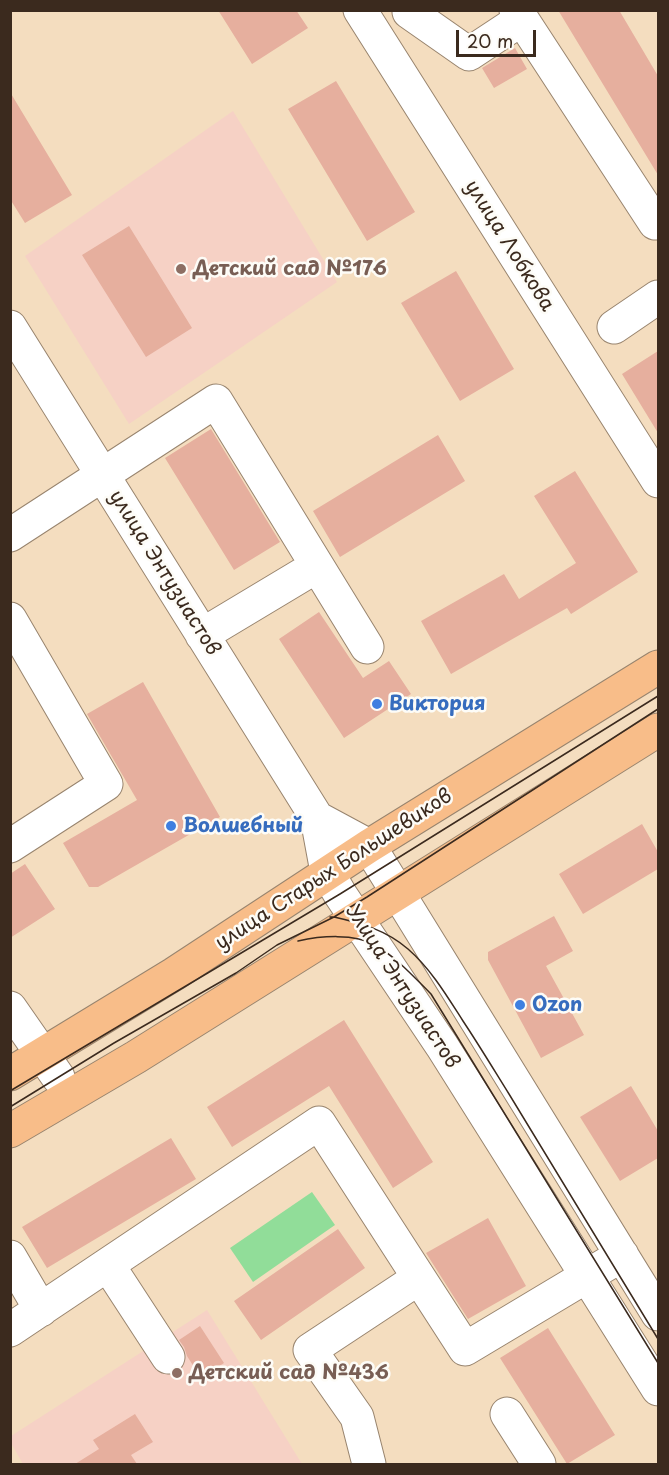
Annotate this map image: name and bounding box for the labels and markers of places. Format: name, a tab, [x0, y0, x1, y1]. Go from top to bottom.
place label: Детский сад №176	[193, 257, 387, 281]
marker: Детский сад №176	[174, 262, 188, 276]
place label: Виктория	[389, 692, 485, 716]
marker: Виктория	[370, 697, 384, 711]
place label: Волшебный	[183, 814, 303, 838]
marker: Волшебный	[164, 819, 178, 833]
place label: Ozon	[532, 993, 582, 1017]
marker: Ozon	[513, 998, 527, 1012]
place label: Детский сад №436	[189, 1361, 389, 1385]
marker: Детский сад №436	[170, 1366, 184, 1380]

